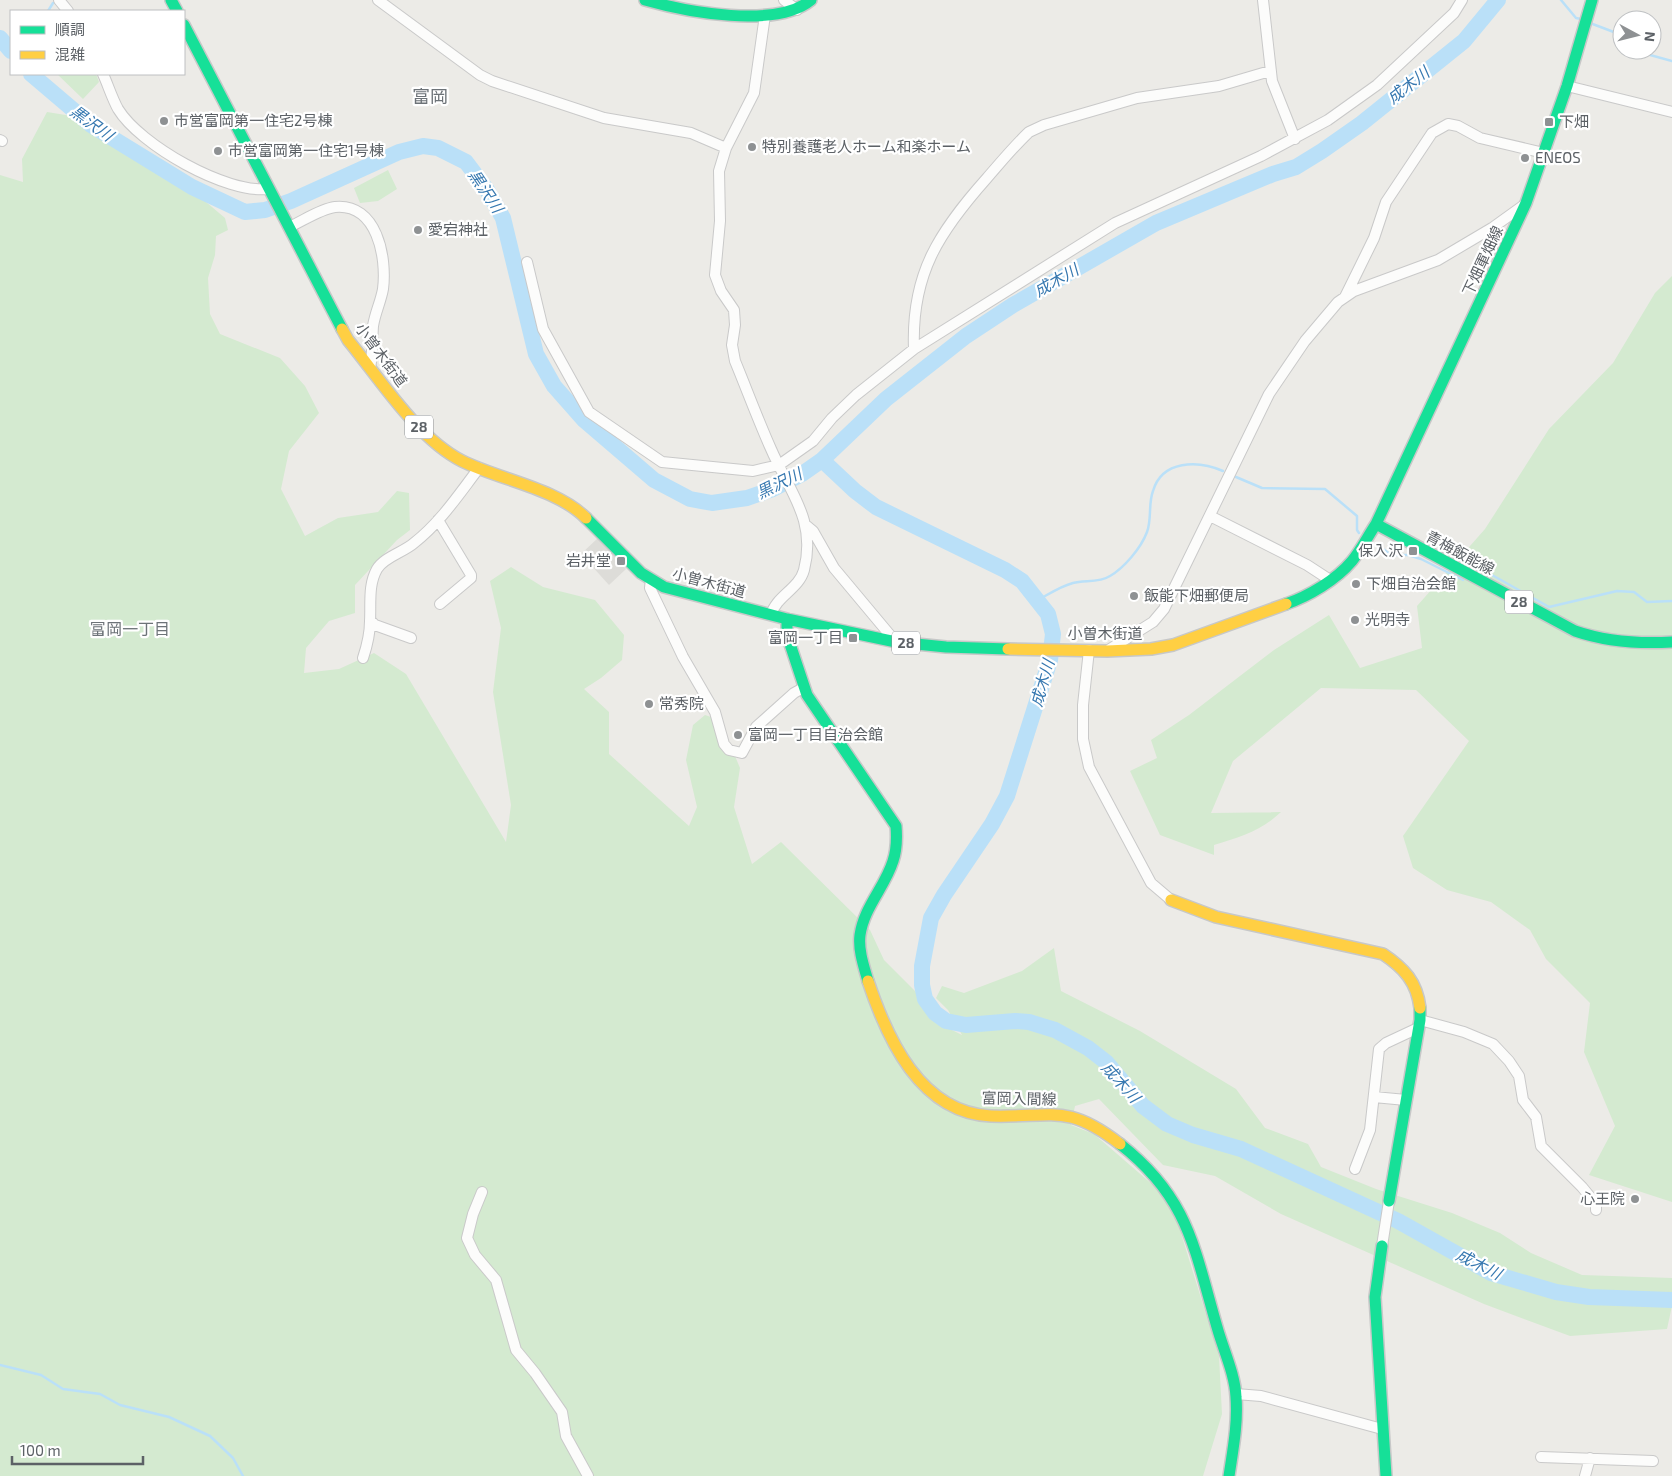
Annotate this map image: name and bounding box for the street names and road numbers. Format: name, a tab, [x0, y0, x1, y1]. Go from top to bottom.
street label: 下畑軍畑線	[1458, 223, 1506, 298]
street label: 小曽木街道	[352, 319, 412, 390]
road number: 28	[405, 416, 433, 438]
street label: 青梅飯能線	[1423, 527, 1498, 578]
street label: 小曽木街道	[671, 564, 748, 600]
road number: 28	[1505, 590, 1533, 614]
street label: 小曽木街道	[1067, 624, 1143, 642]
road number: 28	[892, 632, 920, 654]
street label: 富岡入間線	[981, 1088, 1057, 1108]

